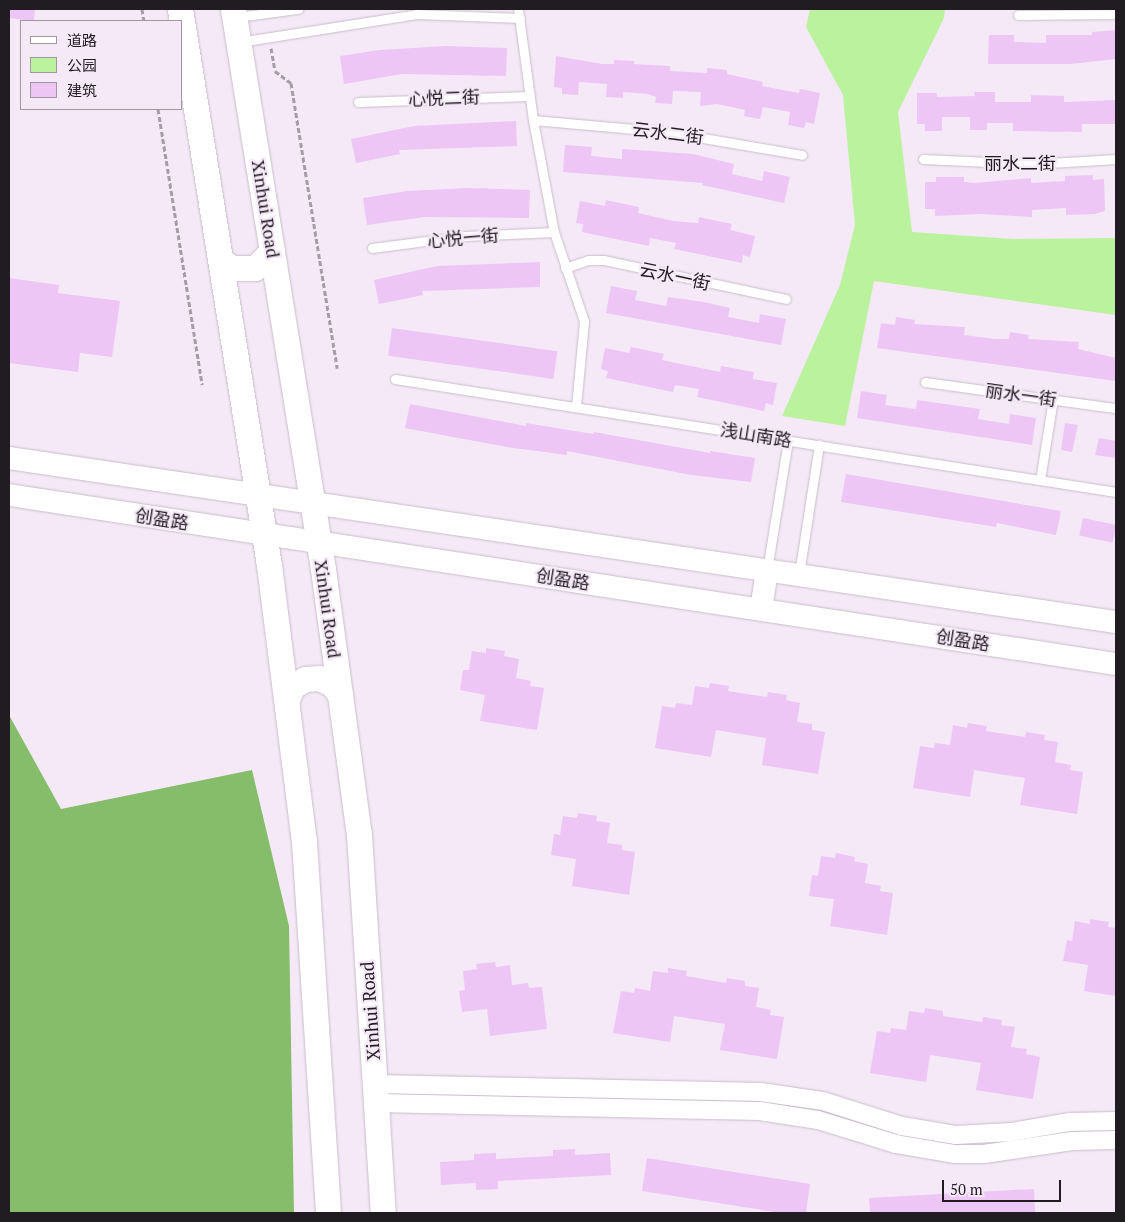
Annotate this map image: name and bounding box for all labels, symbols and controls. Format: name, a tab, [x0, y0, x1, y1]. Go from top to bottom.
legend	[20, 20, 182, 110]
text: 道路	[67, 30, 97, 50]
text: 公园	[67, 55, 97, 75]
text: 建筑	[67, 80, 97, 100]
street label: 心悦二街	[408, 86, 480, 110]
street label: 云水二街	[631, 118, 705, 148]
street label: 丽水二街	[984, 152, 1056, 174]
street label: Xinhui Road	[248, 158, 284, 260]
street label: 心悦一街	[426, 224, 500, 252]
street label: 云水一街	[638, 258, 712, 294]
street label: 丽水一街	[984, 379, 1058, 411]
street label: 浅山南路	[719, 419, 793, 451]
street label: 创盈路	[134, 504, 190, 534]
street label: Xinhui Road	[310, 558, 346, 660]
street label: 创盈路	[535, 564, 591, 594]
street label: 创盈路	[935, 625, 991, 655]
street label: Xinhui Road	[356, 961, 384, 1061]
scale bar	[945, 1170, 1064, 1202]
text: 50 m	[950, 1179, 983, 1199]

